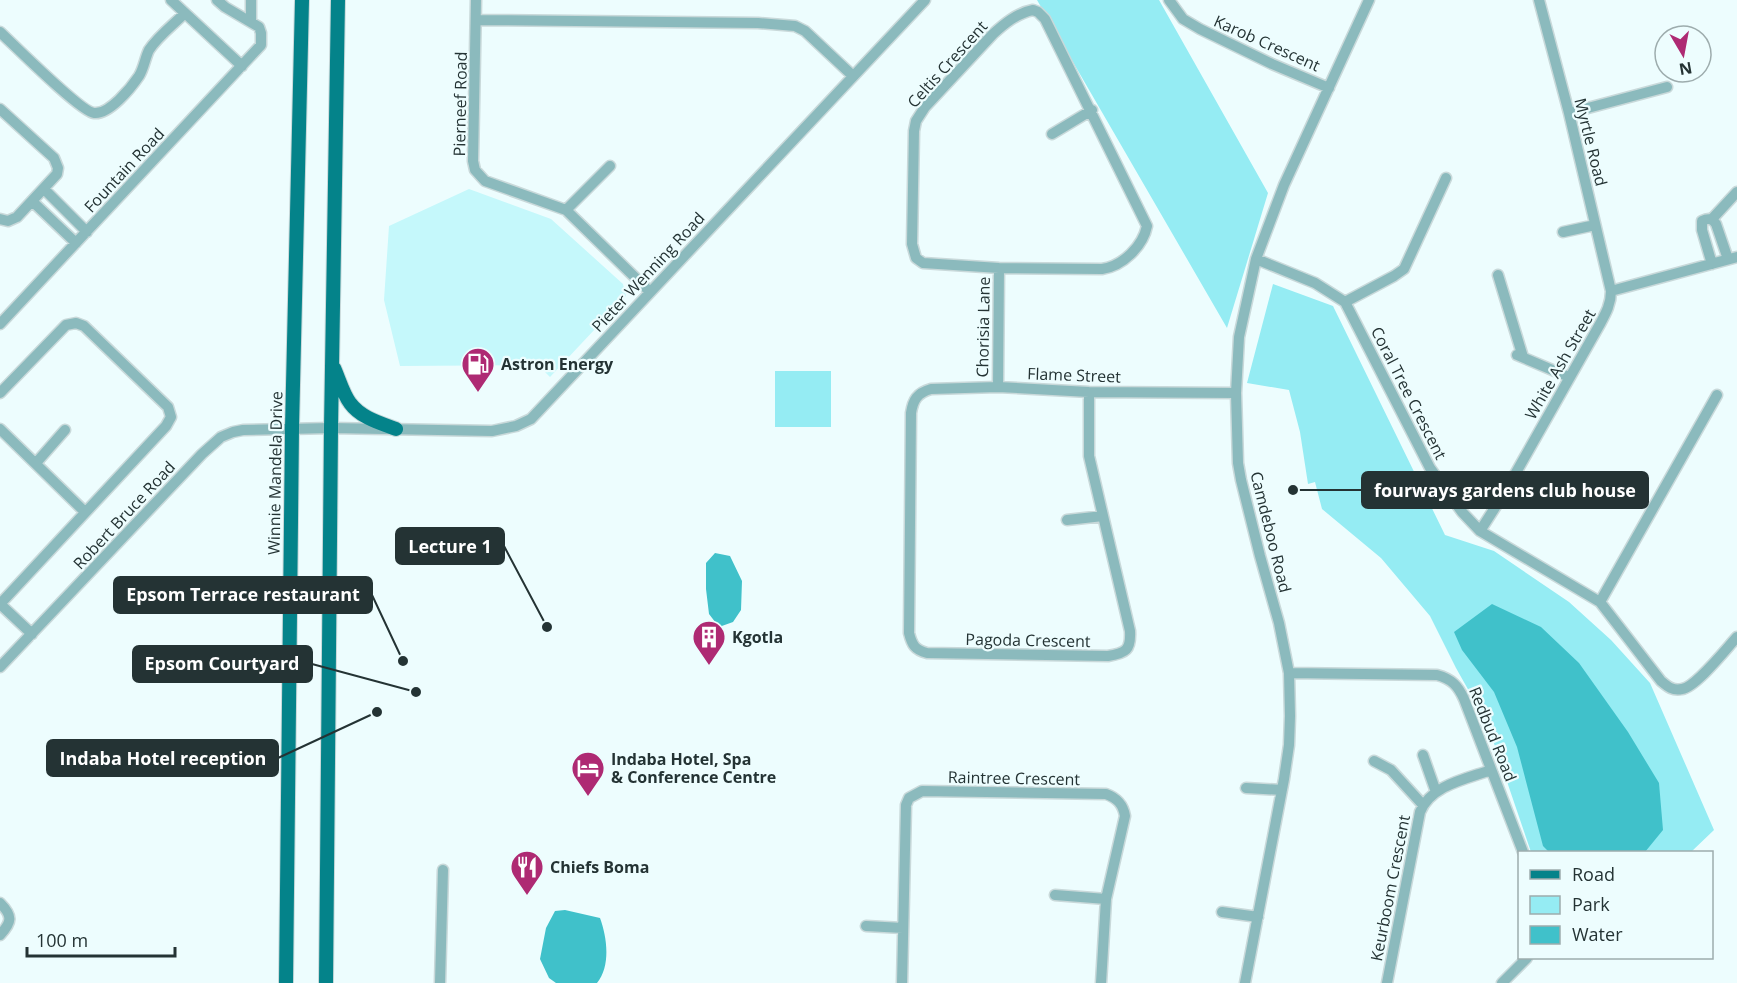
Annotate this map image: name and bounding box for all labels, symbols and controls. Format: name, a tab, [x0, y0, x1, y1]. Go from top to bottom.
street label: Karob Crescent	[1210, 10, 1324, 76]
street label: Celtis Crescent	[902, 16, 992, 112]
north arrow	[1653, 24, 1713, 84]
street label: Pierneef Road	[448, 51, 472, 157]
text: N	[1677, 57, 1694, 81]
street label: Myrtle Road	[1569, 96, 1613, 188]
street label: Fountain Road	[79, 123, 169, 217]
street label: Pieter Wenning Road	[587, 207, 709, 337]
street label: Chorisia Lane	[971, 276, 995, 378]
street label: White Ash Street	[1520, 305, 1601, 423]
street label: Coral Tree Crescent	[1366, 323, 1452, 463]
fuel station icon: Astron Energy	[460, 346, 496, 393]
place label: Astron Energy	[501, 353, 614, 375]
street label: Flame Street	[1027, 362, 1122, 388]
street label: Winnie Mandela Drive	[263, 391, 287, 555]
street label: Robert Bruce Road	[68, 456, 180, 574]
street label: Camdeboo Road	[1245, 469, 1297, 595]
callout: fourways gardens club house	[1362, 472, 1648, 508]
text: fourways gardens club house	[1374, 478, 1636, 502]
callout: Lecture 1	[396, 528, 504, 564]
text: Lecture 1	[408, 534, 492, 558]
callout: Epsom Terrace restaurant	[114, 577, 372, 613]
text: Epsom Terrace restaurant	[126, 582, 360, 606]
building icon: Kgotla	[691, 619, 727, 666]
place label: Kgotla	[732, 626, 783, 648]
street label: Pagoda Crescent	[965, 628, 1091, 652]
callout: Epsom Courtyard	[133, 646, 312, 682]
text: Epsom Courtyard	[144, 651, 300, 675]
street label: Redbud Road	[1464, 683, 1522, 785]
callout: Indaba Hotel reception	[47, 740, 278, 776]
text: Indaba Hotel reception	[60, 746, 266, 770]
place label: Indaba Hotel, Spa & Conference Centre	[611, 748, 776, 788]
hotel icon: Indaba Hotel, Spa & Conference Centre	[570, 750, 606, 797]
street label: Raintree Crescent	[948, 766, 1081, 790]
street label: Keurboom Crescent	[1365, 813, 1415, 963]
restaurant icon: Chiefs Boma	[509, 849, 545, 896]
legend	[1518, 851, 1713, 959]
place label: Chiefs Boma	[550, 856, 649, 878]
text: Road	[1572, 862, 1615, 886]
text: Park	[1572, 892, 1610, 916]
scale bar	[27, 920, 176, 958]
text: Water	[1572, 922, 1623, 946]
text: 100 m	[36, 928, 88, 952]

